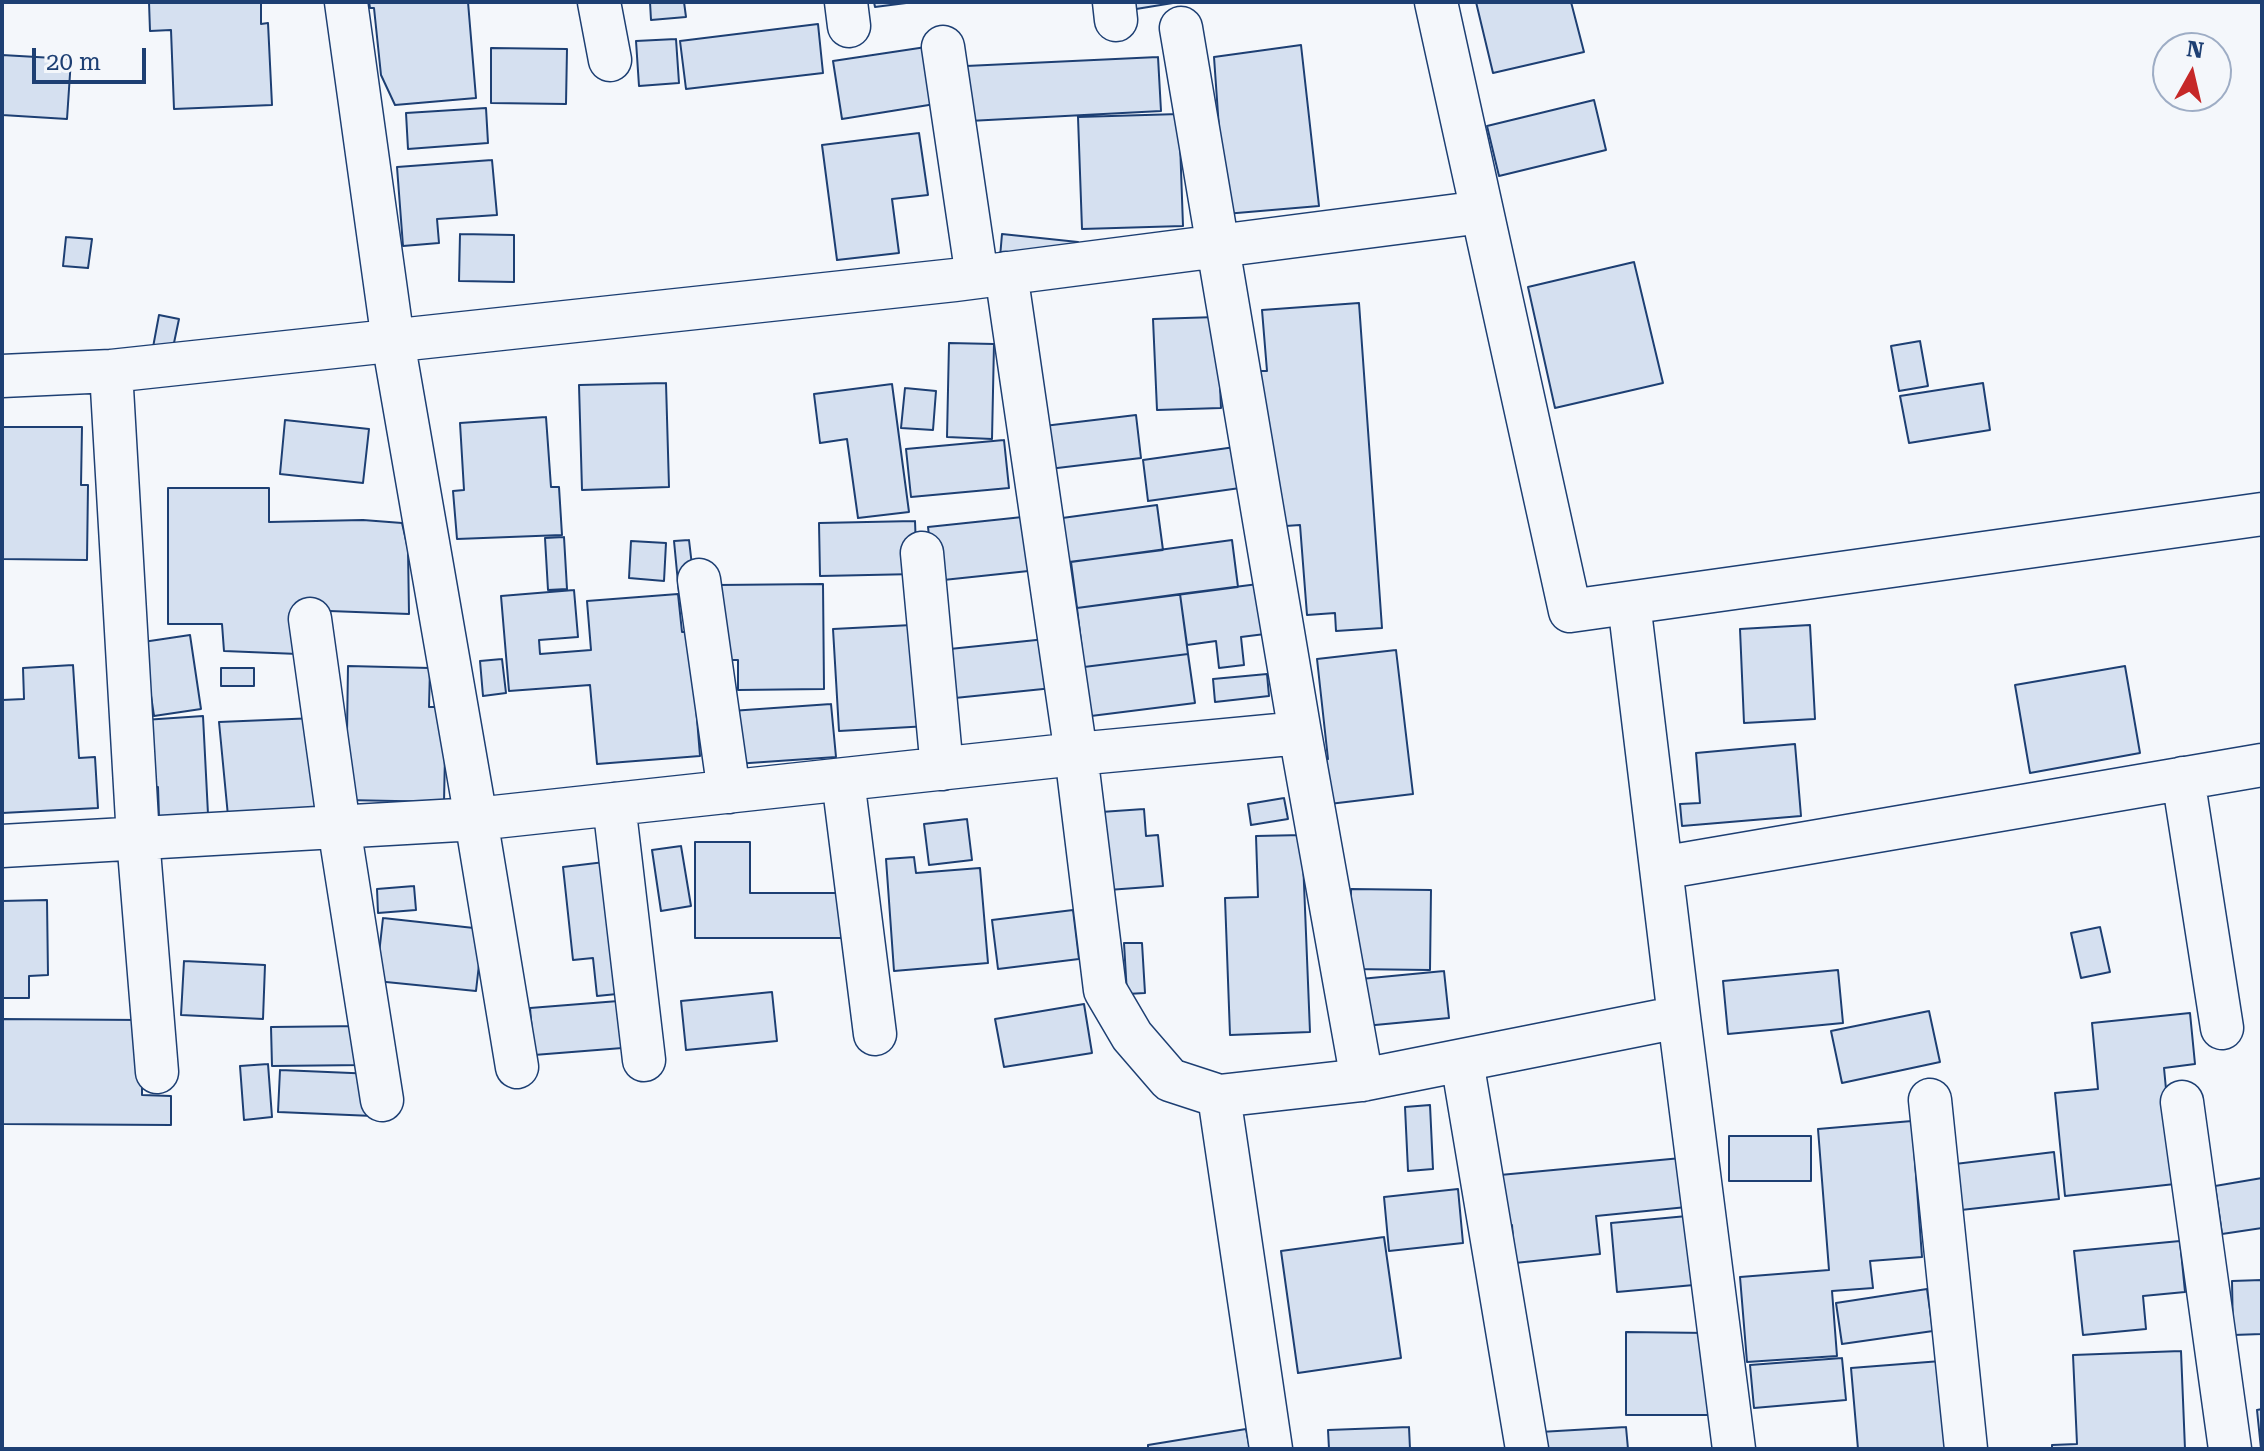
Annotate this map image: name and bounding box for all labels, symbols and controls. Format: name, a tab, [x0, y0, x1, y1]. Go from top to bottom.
scale bar	[36, 32, 150, 82]
north arrow	[2152, 32, 2232, 112]
text: N	[2185, 36, 2205, 63]
text: 20 m	[46, 48, 101, 76]

